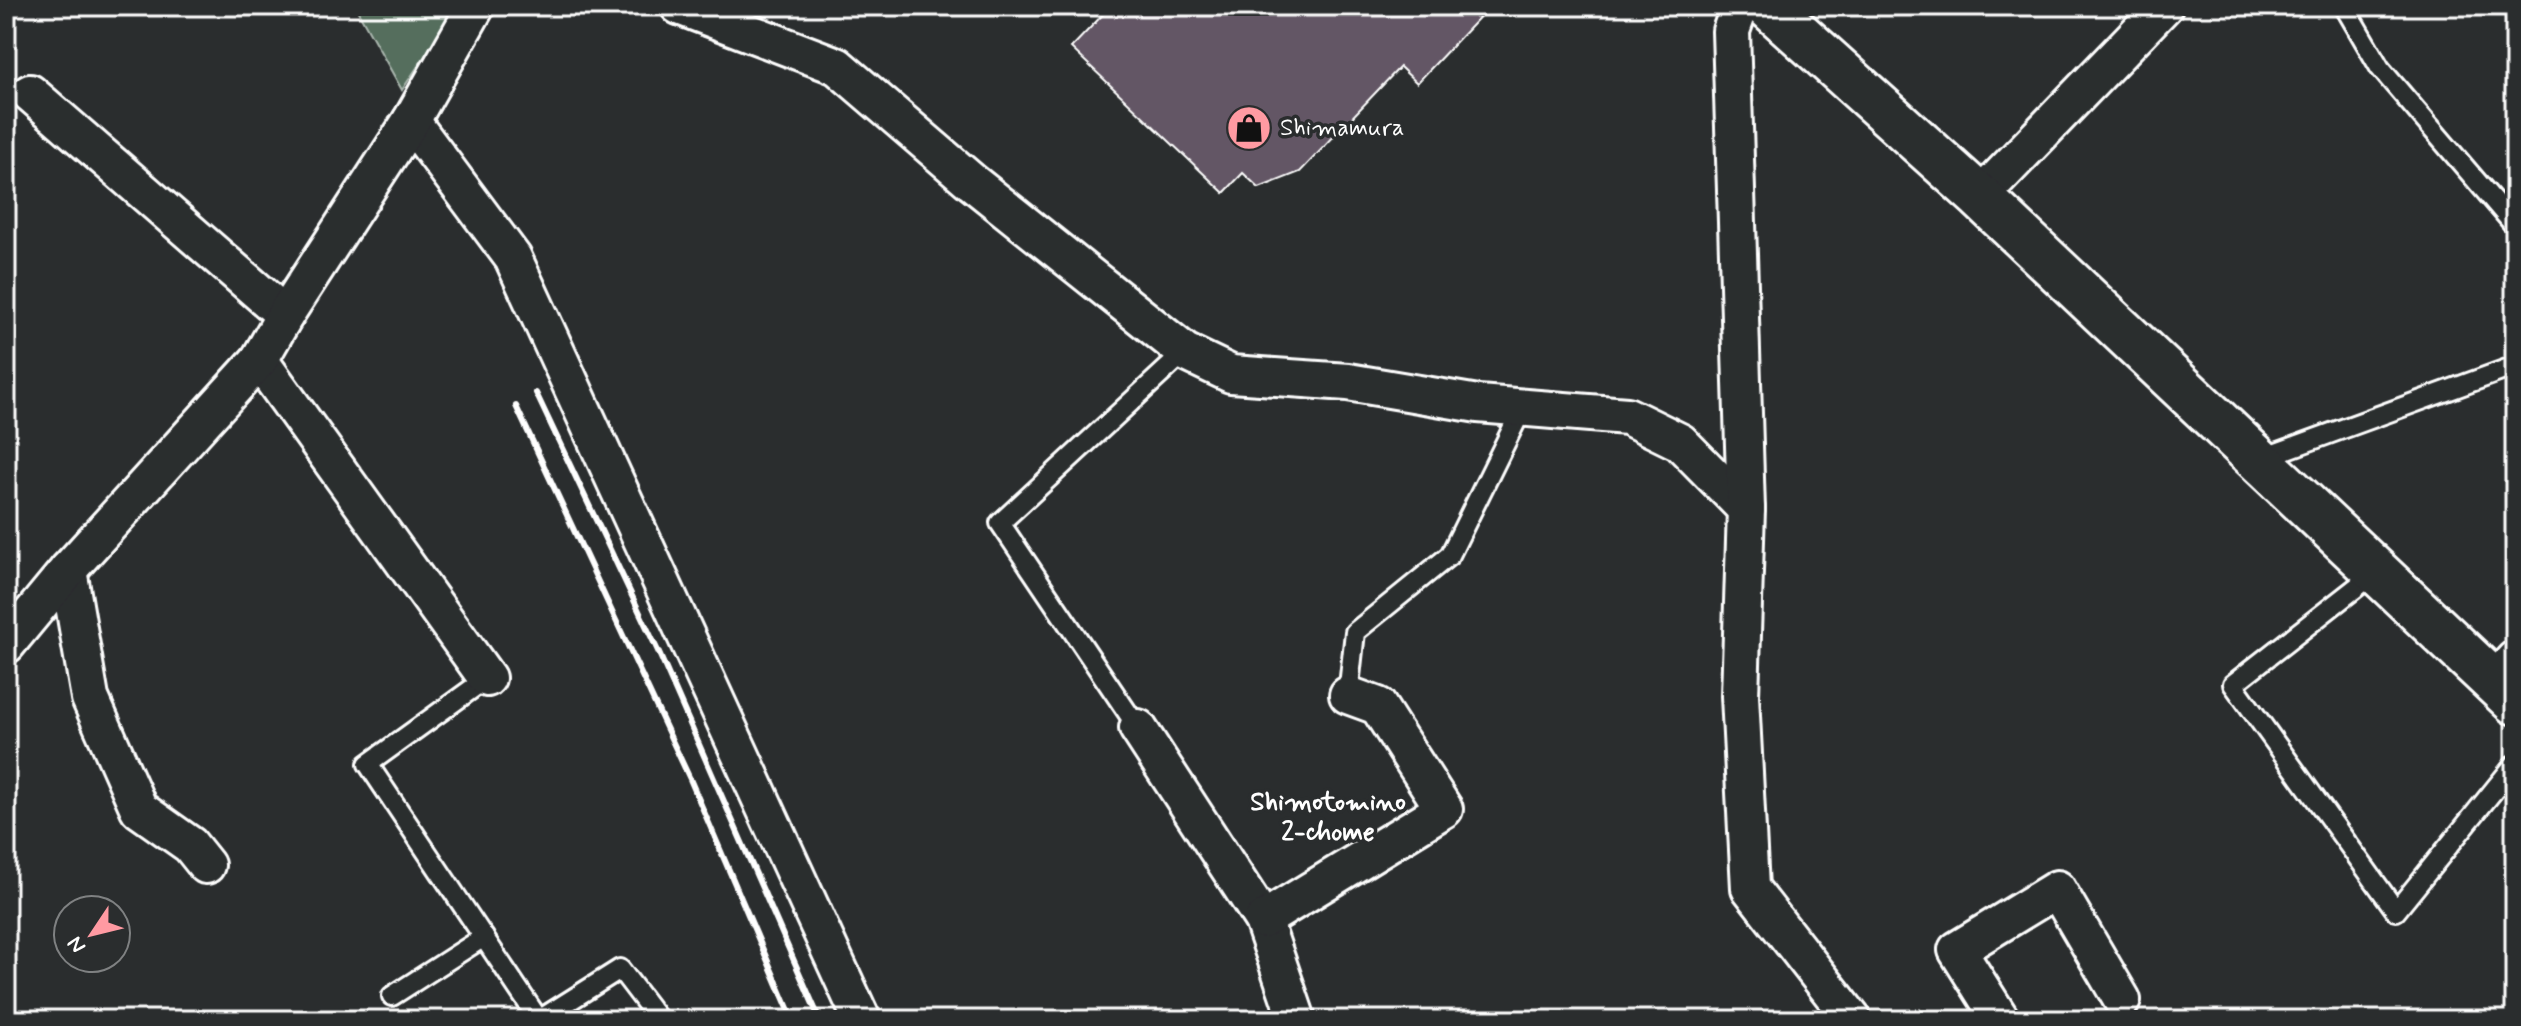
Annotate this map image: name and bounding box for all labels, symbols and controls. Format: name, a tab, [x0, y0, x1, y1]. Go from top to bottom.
shop icon: Shimamura	[1225, 104, 1273, 152]
place label: Shimamura	[1280, 113, 1404, 144]
district label: Shimotomino 2-chome	[1250, 786, 1406, 850]
north arrow	[52, 894, 132, 974]
text: N	[62, 930, 93, 958]

